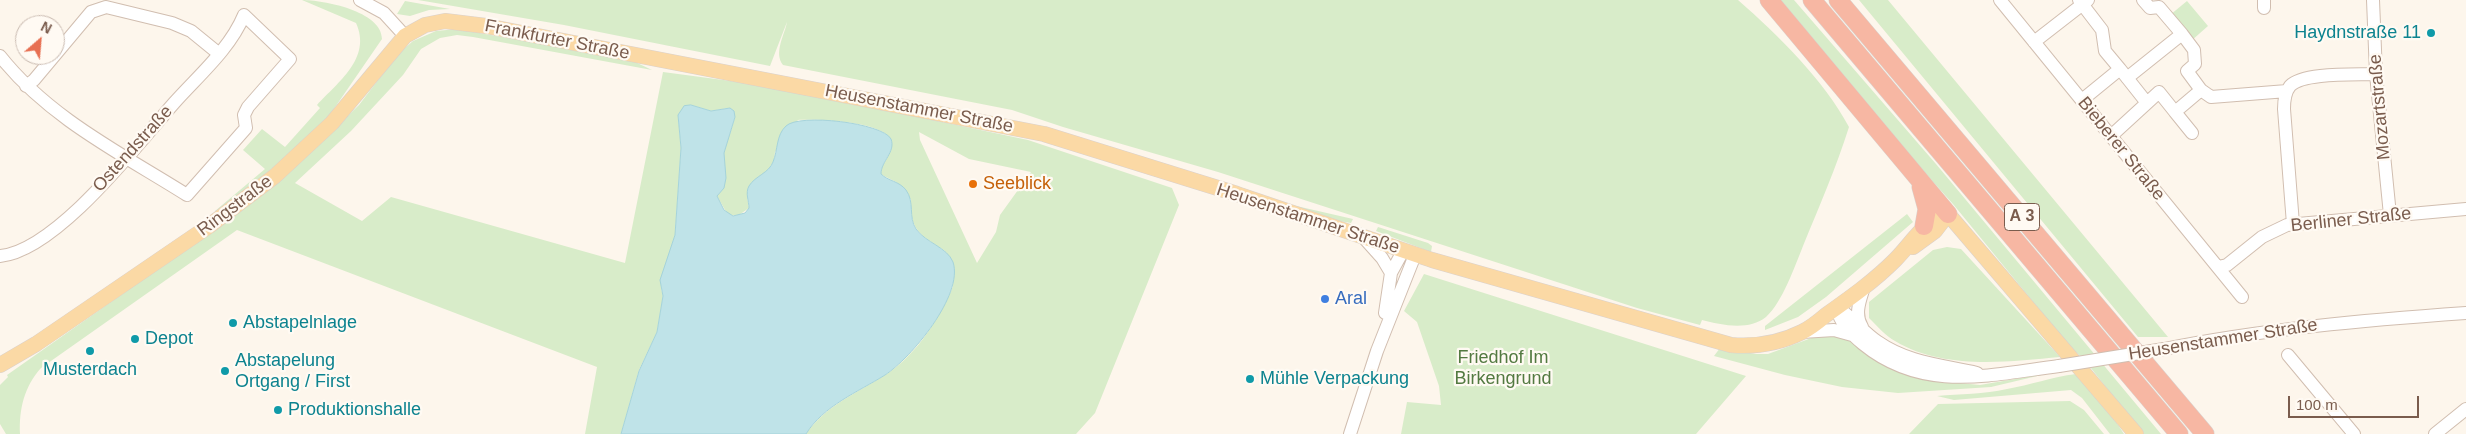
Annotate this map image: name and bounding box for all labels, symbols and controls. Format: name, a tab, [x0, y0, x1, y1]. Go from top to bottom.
north arrow	[15, 15, 65, 65]
street label: Frankfurter Straße	[483, 15, 631, 65]
text: N	[38, 18, 54, 37]
place label: Haydnstraße 11	[2294, 22, 2421, 44]
marker: Haydnstraße 11	[2425, 27, 2437, 39]
street label: Mozartstraße	[2365, 53, 2395, 161]
street label: Heusenstammer Straße	[823, 80, 1015, 138]
street label: Bieberer Straße	[2073, 93, 2169, 205]
street label: Ostendstraße	[88, 101, 178, 197]
street label: Ringstraße	[193, 171, 277, 241]
place label: Seeblick	[983, 173, 1051, 195]
marker: Seeblick	[967, 178, 979, 190]
street label: Heusenstammer Straße	[1214, 179, 1402, 259]
road number: A 3	[2004, 203, 2040, 230]
street label: Berliner Straße	[2290, 203, 2412, 237]
place label: Aral	[1335, 288, 1367, 310]
marker: Aral	[1319, 293, 1331, 305]
place label: Abstapelnlage	[243, 312, 357, 334]
street label: Heusenstammer Straße	[2127, 314, 2319, 366]
marker: Abstapelnlage	[227, 317, 239, 329]
place label: Depot	[145, 328, 193, 350]
marker: Depot	[129, 333, 141, 345]
marker: Musterdach	[84, 345, 96, 357]
park label: Friedhof Im Birkengrund	[1454, 347, 1552, 389]
place label: Abstapelung Ortgang / First	[235, 350, 350, 392]
place label: Musterdach	[43, 359, 137, 381]
marker: Abstapelung Ortgang / First	[219, 365, 231, 377]
place label: Mühle Verpackung	[1260, 368, 1409, 390]
marker: Mühle Verpackung	[1244, 373, 1256, 385]
scale bar	[2291, 386, 2422, 418]
text: 100 m	[2296, 396, 2338, 413]
place label: Produktionshalle	[288, 399, 421, 421]
marker: Produktionshalle	[272, 404, 284, 416]

